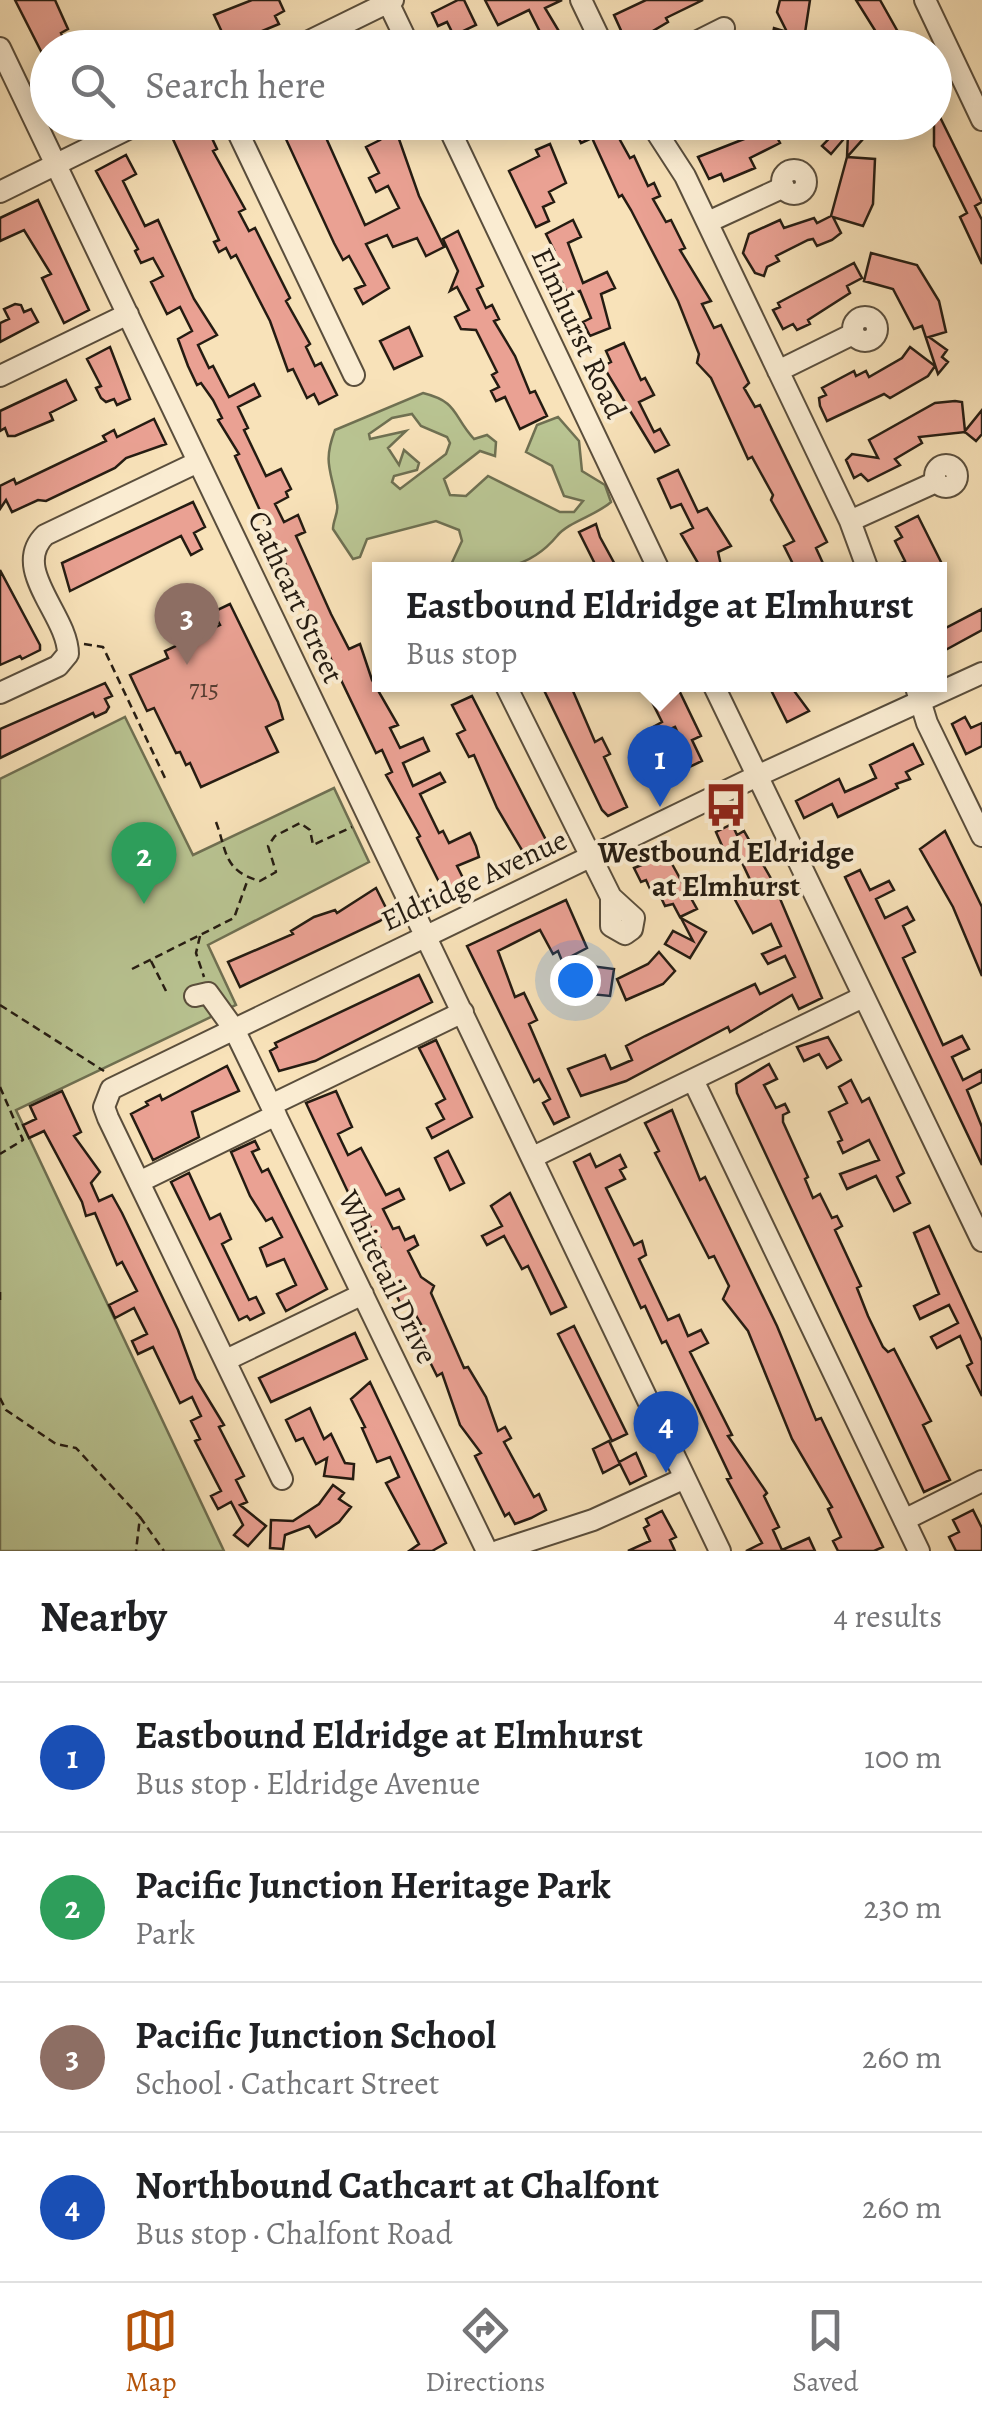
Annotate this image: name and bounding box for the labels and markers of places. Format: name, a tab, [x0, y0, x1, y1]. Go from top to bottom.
pin: 3	[154, 582, 220, 665]
pin: 1	[628, 724, 692, 807]
bus stop icon: Westbound Eldridge at Elmhurst	[702, 781, 750, 829]
pin: 2	[112, 822, 176, 904]
place label: Westbound Eldridge at Elmhurst	[597, 832, 854, 906]
pin: 4	[634, 1390, 698, 1473]

